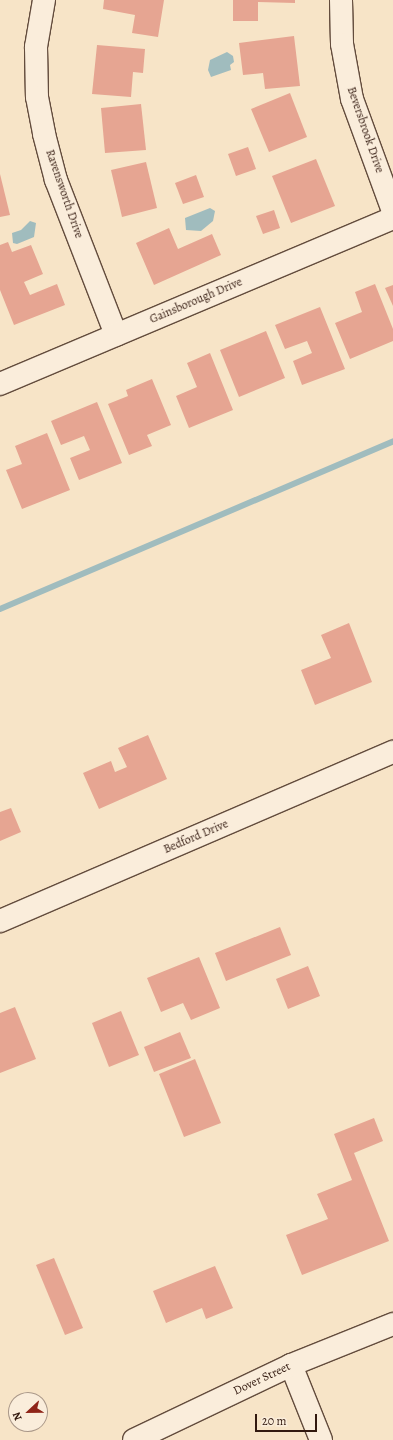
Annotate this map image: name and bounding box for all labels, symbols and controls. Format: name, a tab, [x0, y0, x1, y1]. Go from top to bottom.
street label: Beversbrook Drive	[344, 85, 386, 175]
street label: Ravensworth Drive	[42, 148, 86, 240]
street label: Gainsborough Drive	[148, 275, 244, 327]
street label: Bedford Drive	[162, 817, 230, 857]
street label: Dover Street	[231, 1360, 293, 1398]
north arrow	[8, 1392, 48, 1432]
scale bar	[257, 1406, 319, 1432]
text: N	[9, 1410, 26, 1423]
text: 20 m	[262, 1413, 286, 1429]

